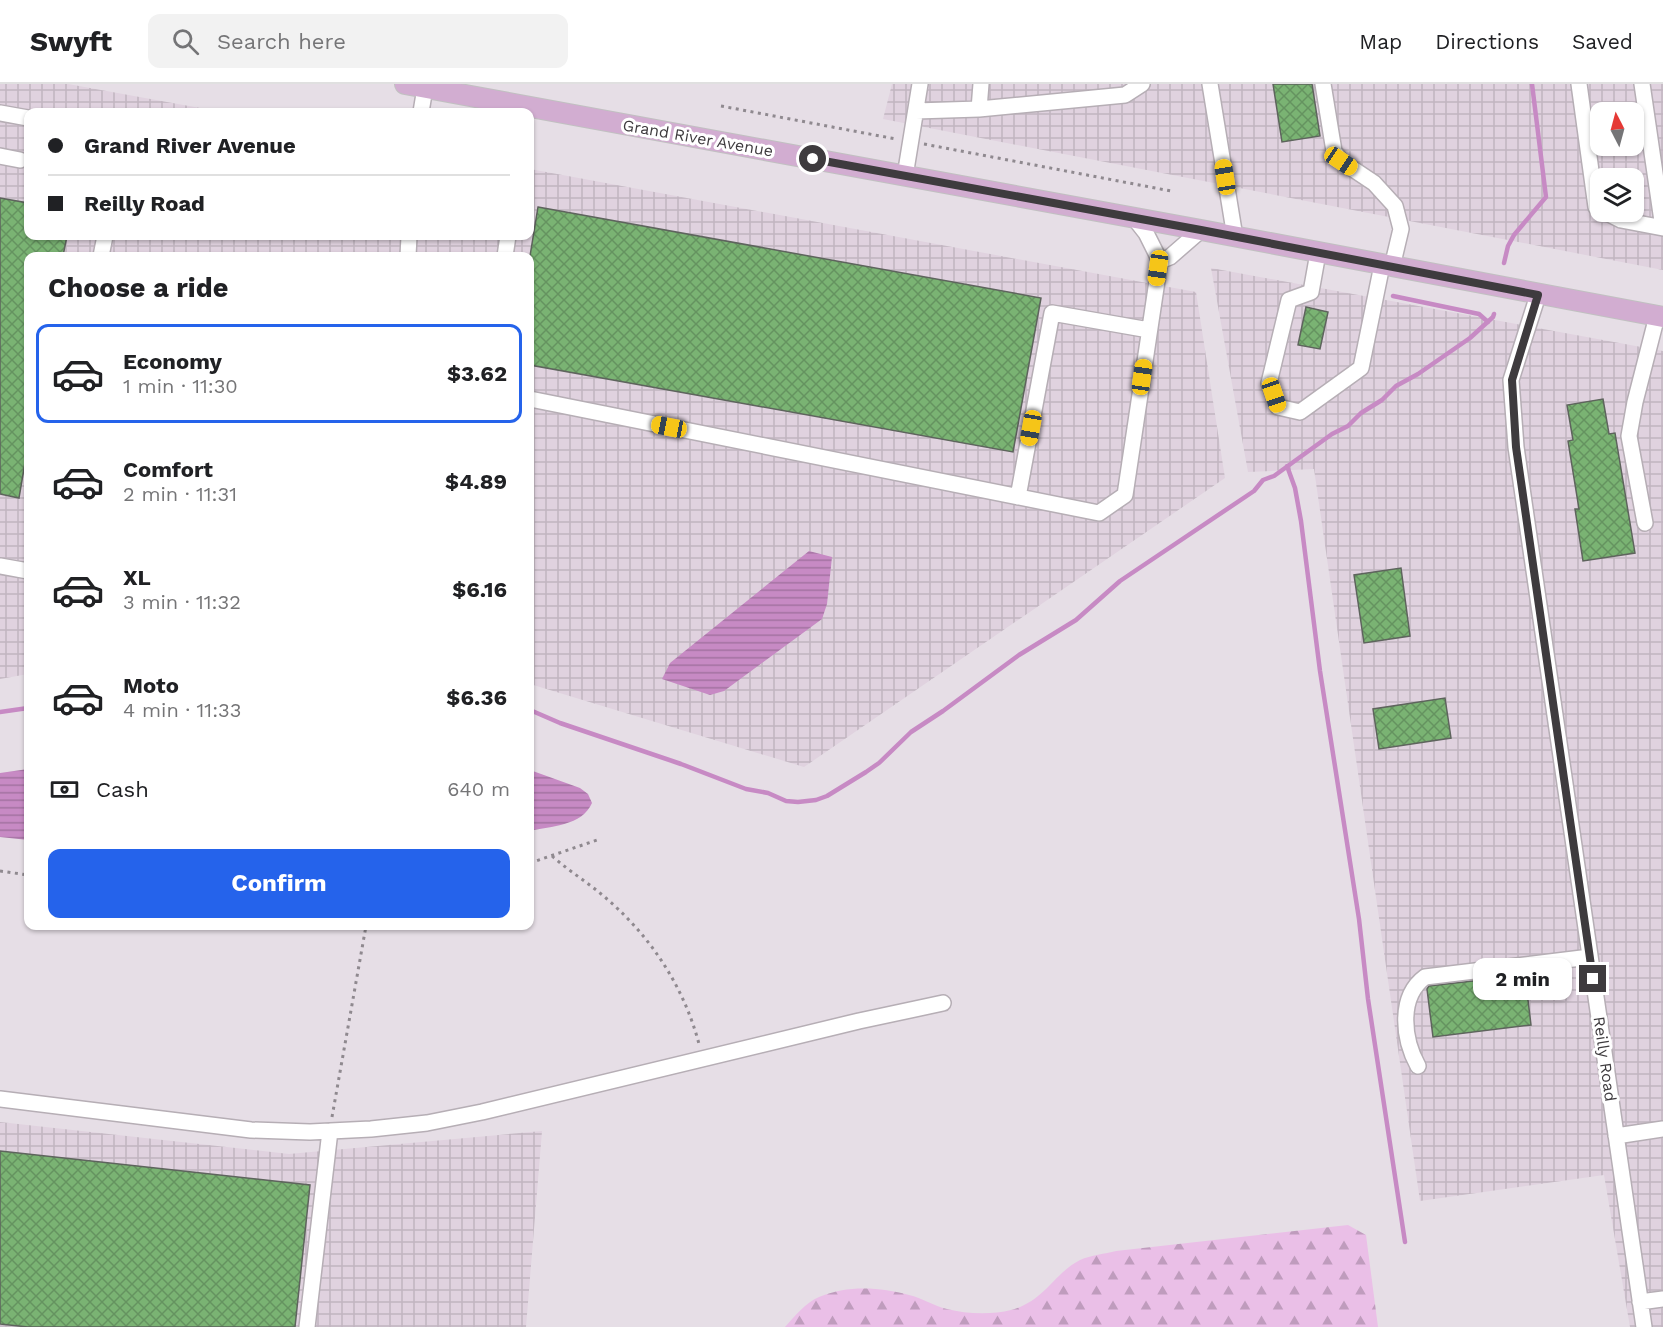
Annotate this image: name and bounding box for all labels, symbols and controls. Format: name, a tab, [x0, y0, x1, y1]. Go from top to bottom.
search box	[148, 14, 568, 68]
text: Swyft	[30, 25, 112, 58]
icon: search	[169, 25, 202, 58]
text: Search here	[217, 29, 346, 54]
text: Map	[1359, 29, 1402, 54]
text: Directions	[1435, 29, 1539, 54]
text: Saved	[1572, 29, 1633, 54]
north arrow	[1590, 102, 1644, 156]
map controls	[1590, 102, 1644, 222]
street label: Grand River Avenue	[621, 115, 775, 161]
text: Grand River Avenue	[84, 133, 296, 158]
car	[1321, 143, 1361, 179]
route start	[799, 145, 826, 172]
car	[1213, 158, 1237, 196]
button: layers	[1590, 168, 1644, 222]
text: Reilly Road	[84, 191, 205, 216]
car	[1147, 249, 1169, 287]
text: Choose a ride	[48, 272, 228, 304]
icon: car	[51, 347, 105, 401]
text: Economy	[123, 349, 222, 374]
car	[1131, 358, 1153, 396]
text: $3.62	[447, 361, 507, 386]
text: 1 min · 11:30	[123, 374, 238, 398]
car	[1260, 375, 1288, 415]
car	[1019, 409, 1043, 447]
car	[650, 415, 688, 439]
icon: car	[51, 455, 105, 509]
text: Comfort	[123, 457, 213, 482]
text: $4.89	[445, 469, 507, 494]
text: 2 min · 11:31	[123, 482, 237, 506]
icon: car	[51, 563, 105, 617]
text: XL	[123, 565, 151, 590]
text: $6.16	[452, 577, 507, 602]
text: 3 min · 11:32	[123, 590, 241, 614]
icon: car	[51, 671, 105, 725]
text: Moto	[123, 673, 179, 698]
text: $6.36	[446, 685, 507, 710]
text: 4 min · 11:33	[123, 698, 241, 722]
icon: cash	[48, 773, 81, 806]
text: Cash	[96, 777, 149, 802]
text: 640 m	[447, 777, 510, 801]
button: Confirm	[48, 849, 510, 918]
callout: 2 min	[1473, 958, 1572, 1000]
route end	[1579, 965, 1606, 992]
text: 2 min	[1495, 967, 1550, 991]
street label: Reilly Road	[1590, 1015, 1620, 1103]

